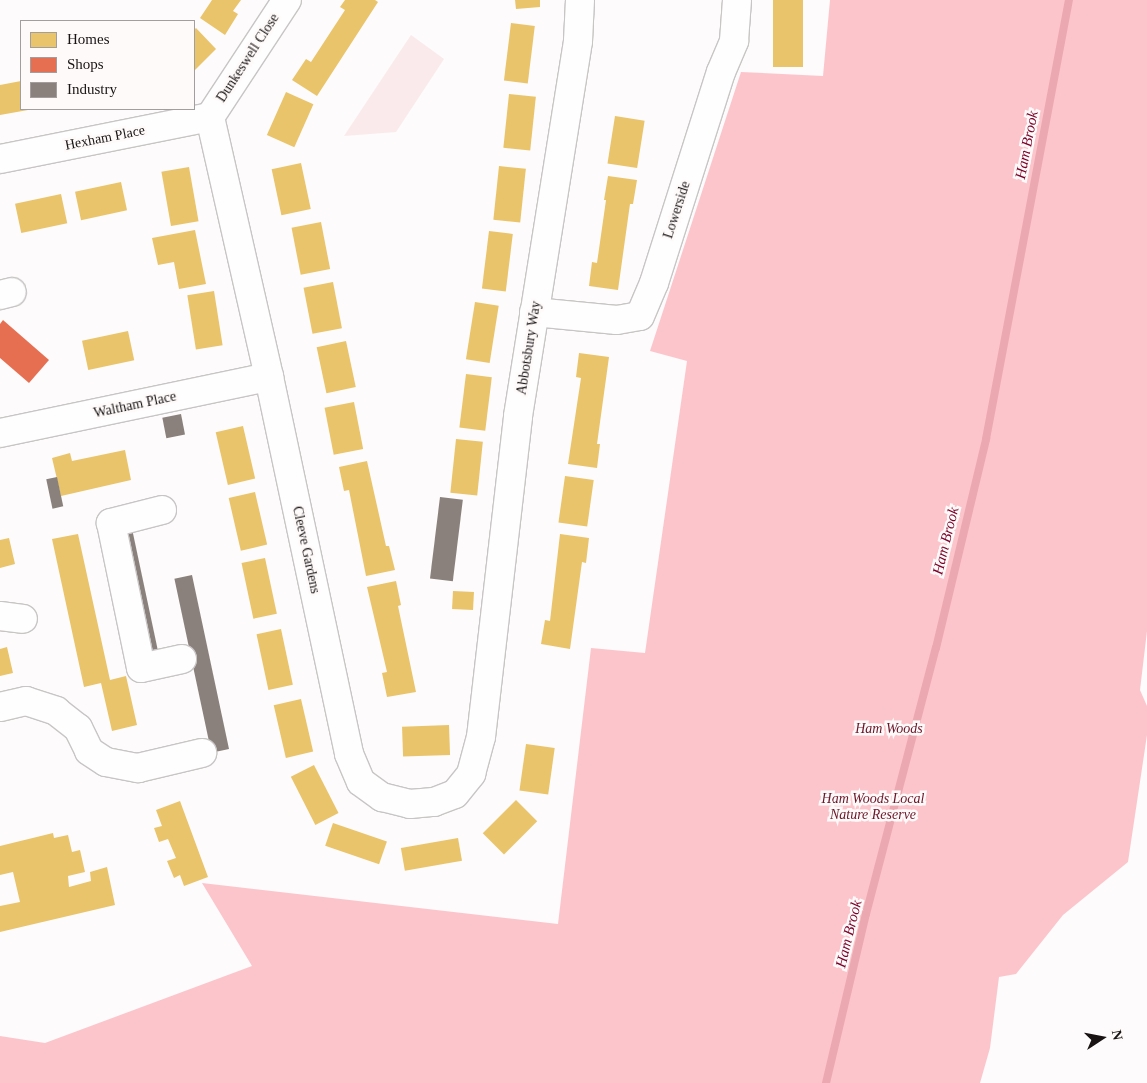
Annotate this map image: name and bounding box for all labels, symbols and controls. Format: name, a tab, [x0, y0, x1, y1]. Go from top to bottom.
street label: Dunkeswell Close	[213, 11, 283, 105]
legend	[20, 20, 195, 110]
text: Homes	[67, 31, 110, 47]
text: Shops	[67, 56, 104, 72]
text: Industry	[67, 81, 117, 97]
water label: Ham Brook	[1012, 109, 1042, 181]
street label: Hexham Place	[64, 122, 146, 154]
street label: Lowerside	[660, 179, 694, 241]
street label: Abbotsbury Way	[513, 300, 545, 396]
street label: Waltham Place	[92, 388, 178, 422]
street label: Cleeve Gardens	[289, 505, 323, 595]
water label: Ham Brook	[929, 505, 963, 577]
park label: Ham Woods	[855, 721, 923, 737]
park label: Ham Woods Local Nature Reserve	[822, 791, 924, 824]
water label: Ham Brook	[832, 898, 866, 970]
north arrow	[1077, 1013, 1127, 1063]
text: N	[1109, 1029, 1126, 1041]

